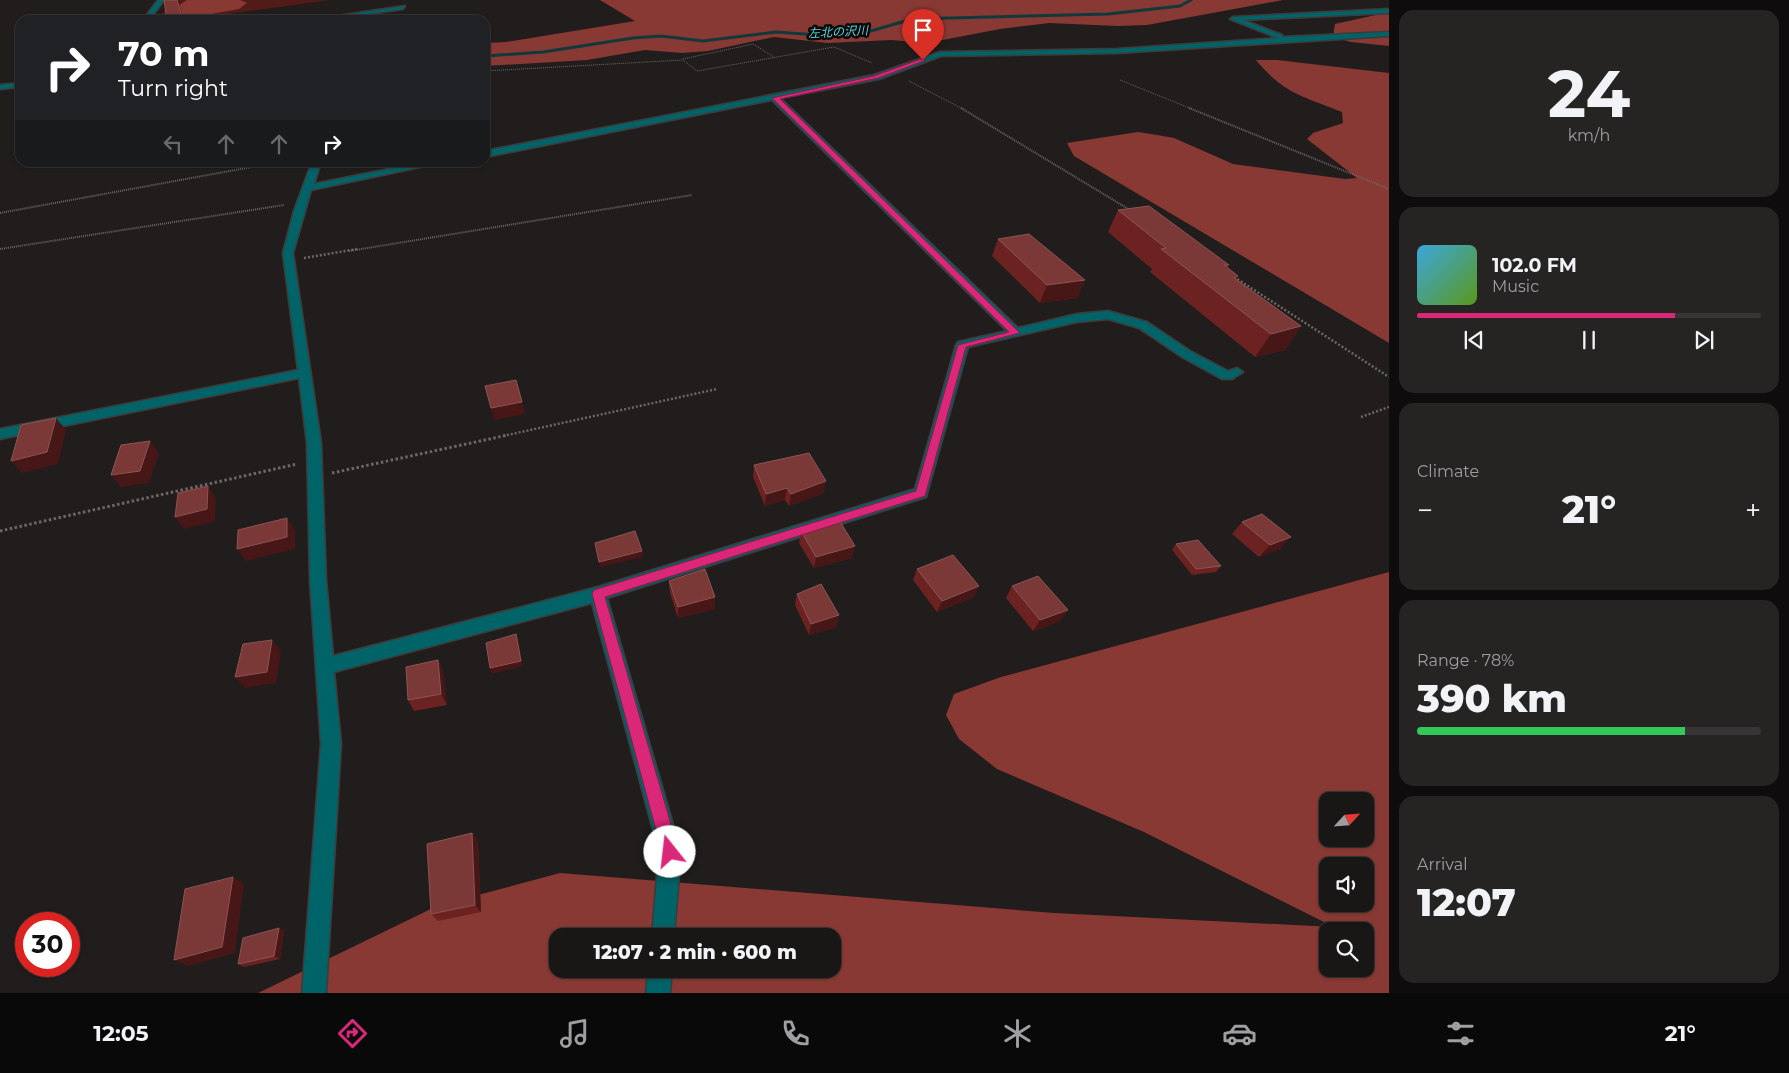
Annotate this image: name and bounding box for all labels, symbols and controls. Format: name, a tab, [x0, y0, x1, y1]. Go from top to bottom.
pin	[902, 9, 944, 60]
icon: arrive	[909, 16, 937, 44]
water label: 左北の沢川	[808, 22, 870, 41]
text: 70 m	[118, 32, 209, 75]
icon: right	[35, 35, 100, 100]
text: 24	[1548, 54, 1630, 133]
text: Turn right	[118, 75, 228, 102]
text: km/h	[1568, 126, 1610, 145]
icon: left	[159, 130, 187, 158]
icon: ahead	[212, 130, 240, 158]
icon: ahead	[265, 130, 293, 158]
icon: right	[318, 130, 346, 158]
text: 102.0 FM	[1492, 254, 1577, 277]
text: Music	[1492, 277, 1539, 296]
icon: previous	[1460, 326, 1488, 354]
icon: pause	[1575, 326, 1603, 354]
icon: next	[1690, 326, 1718, 354]
text: Climate	[1417, 462, 1479, 481]
text: 21°	[1562, 486, 1616, 533]
text: −	[1417, 493, 1433, 527]
text: +	[1745, 493, 1761, 527]
text: Range · 78%	[1417, 651, 1514, 670]
text: 390 km	[1417, 675, 1567, 722]
north arrow	[1319, 792, 1374, 848]
map controls	[1319, 792, 1374, 977]
position arrow	[643, 825, 695, 877]
text: Arrival	[1417, 855, 1467, 874]
button: sound	[1319, 857, 1374, 912]
text: 12:07	[1417, 879, 1516, 926]
speed limit sign: 30	[15, 912, 80, 977]
button: search	[1319, 922, 1374, 977]
text: 12:07 · 2 min · 600 m	[593, 941, 797, 964]
icon: directions	[335, 1016, 370, 1051]
icon: music	[557, 1016, 592, 1051]
icon: phone	[778, 1016, 813, 1051]
icon: climate	[1000, 1016, 1035, 1051]
icon: car	[1222, 1016, 1257, 1051]
icon: filters	[1443, 1016, 1478, 1051]
text: 12:05	[93, 1020, 149, 1047]
text: 21°	[1665, 1020, 1696, 1047]

